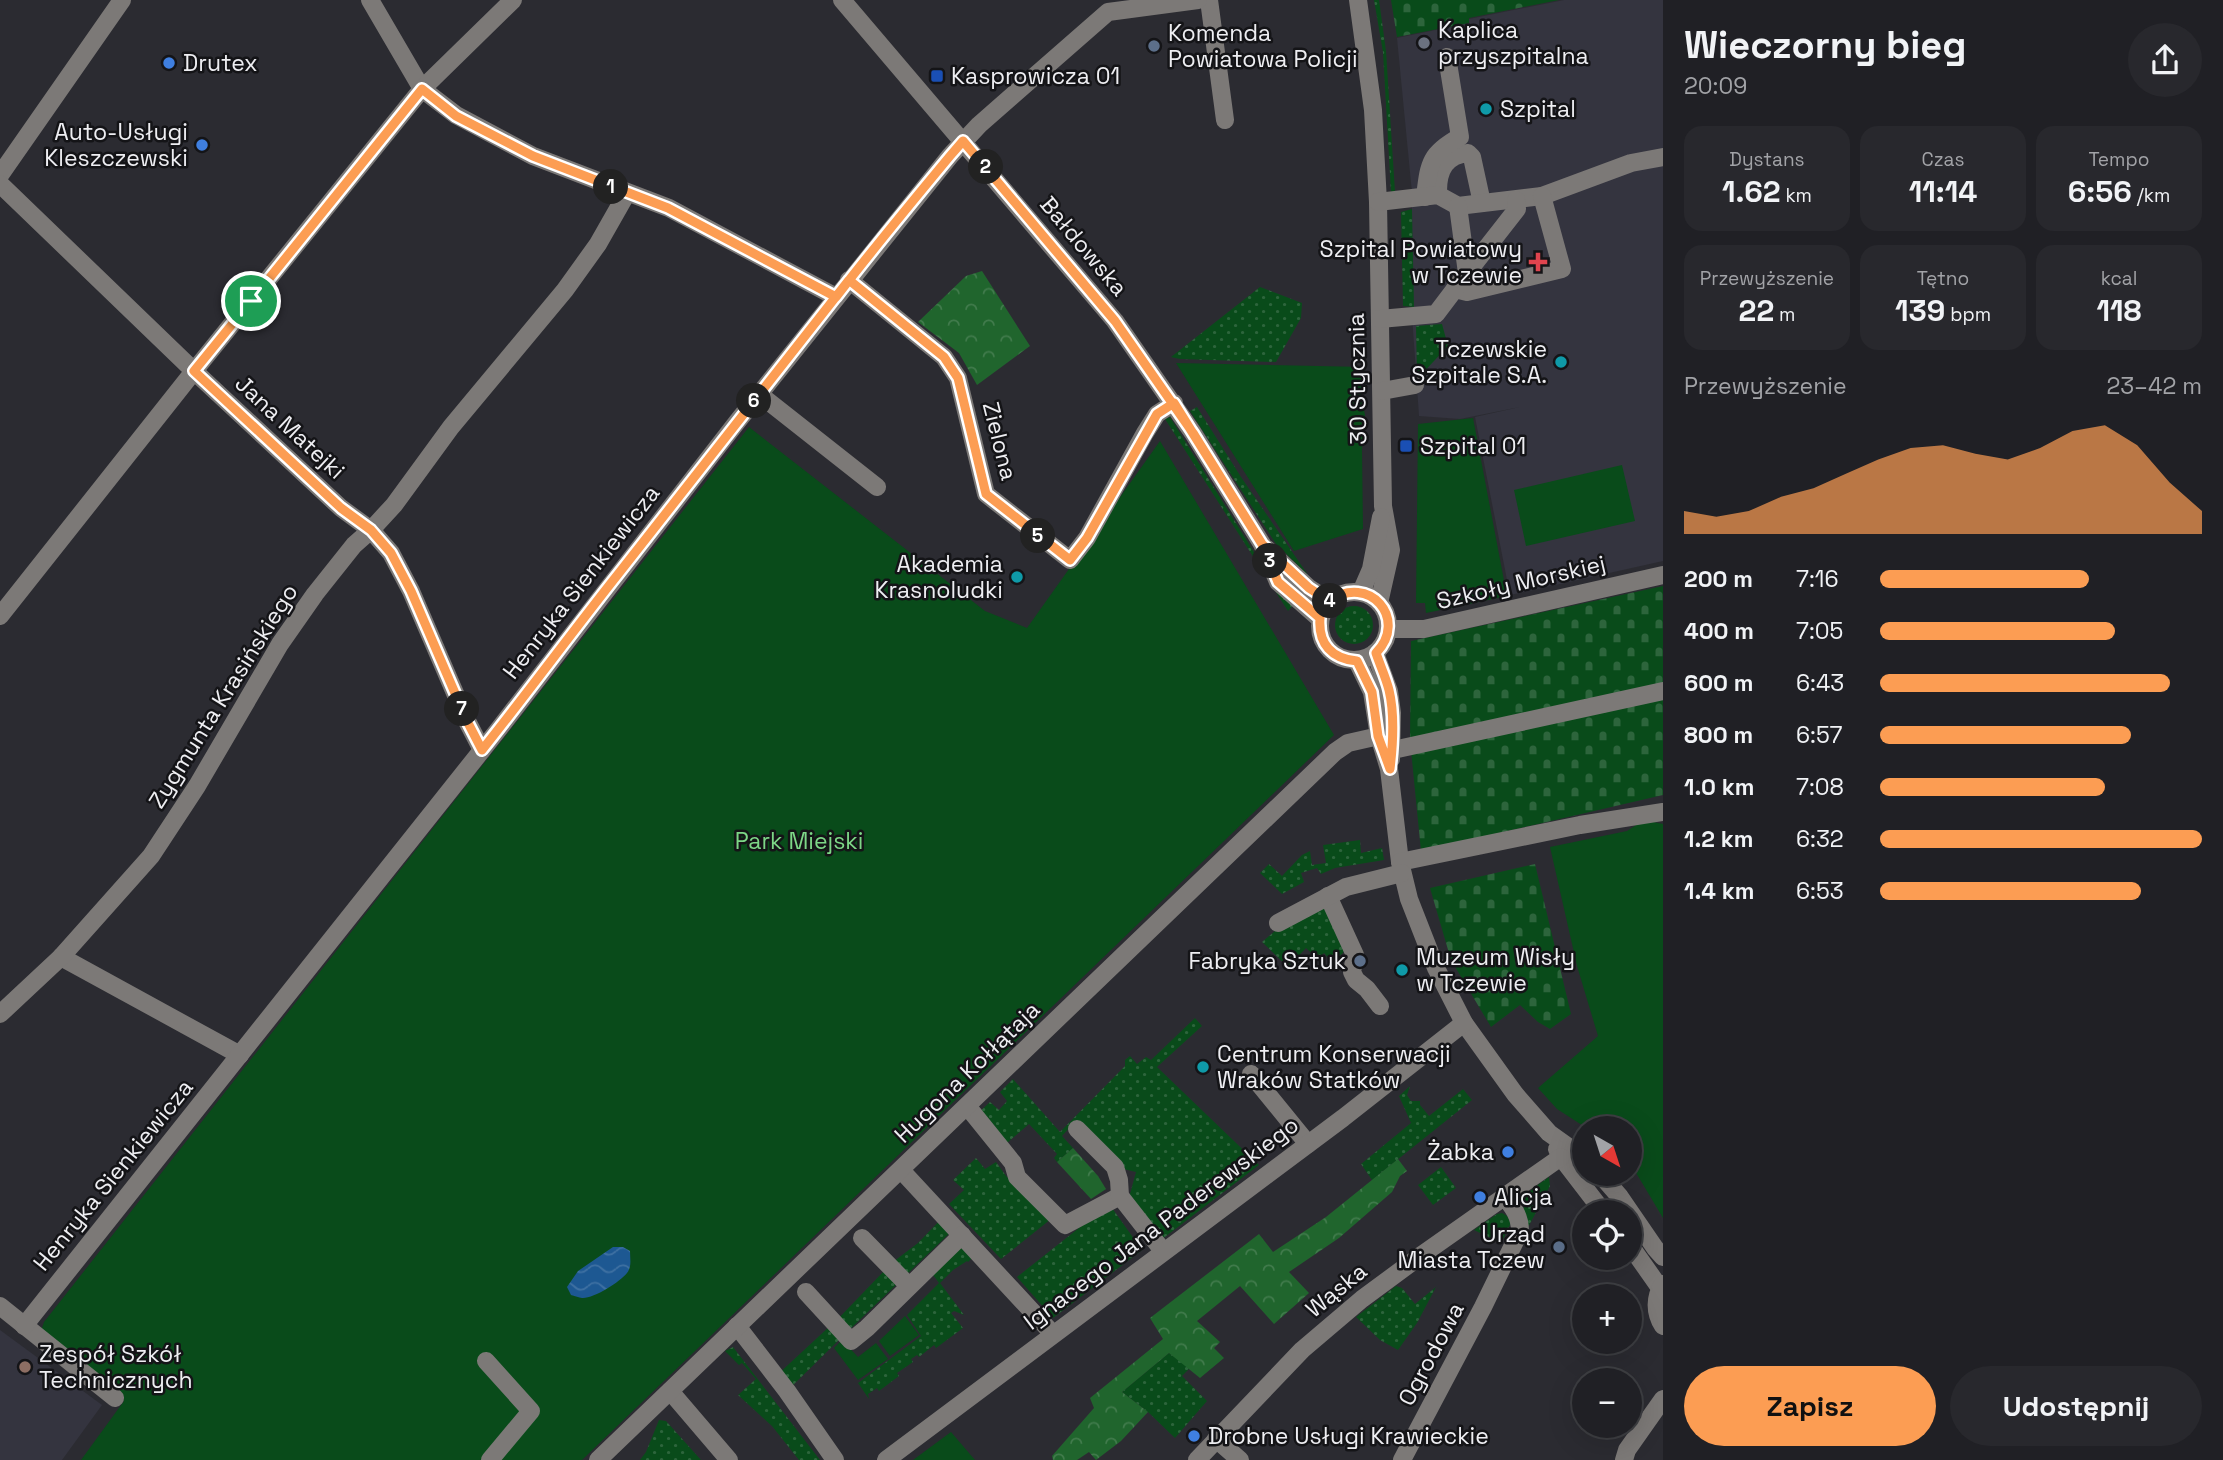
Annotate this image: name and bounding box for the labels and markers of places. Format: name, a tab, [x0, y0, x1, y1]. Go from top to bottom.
place label: Kaplica przyszpitalna	[1438, 15, 1589, 71]
place label: Komenda Powiatowa Policji	[1168, 18, 1358, 74]
marker: Kaplica przyszpitalna	[1416, 35, 1432, 51]
marker: Komenda Powiatowa Policji	[1146, 38, 1162, 54]
place label: Drutex	[183, 48, 258, 78]
marker: Drutex	[161, 55, 177, 71]
place label: Kasprowicza 01	[951, 61, 1120, 91]
marker: Kasprowicza 01	[929, 68, 945, 84]
place label: Szpital	[1500, 94, 1576, 124]
marker: Szpital	[1478, 101, 1494, 117]
place label: Auto-Usługi Kleszczewski	[44, 117, 188, 173]
marker: Auto-Usługi Kleszczewski	[194, 137, 210, 153]
pin: 2	[968, 150, 1004, 184]
pin: 1	[594, 170, 628, 204]
place label: Szpital Powiatowy w Tczewie	[1320, 234, 1522, 290]
marker: Szpital Powiatowy w Tczewie	[1528, 252, 1548, 272]
pin	[221, 271, 281, 331]
place label: Tczewskie Szpitale S.A.	[1411, 334, 1547, 390]
marker: Tczewskie Szpitale S.A.	[1553, 354, 1569, 370]
pin: 6	[736, 384, 772, 418]
place label: Szpital 01	[1420, 431, 1526, 461]
marker: Szpital 01	[1398, 438, 1414, 454]
pin: 5	[1020, 518, 1056, 554]
pin: 3	[1252, 544, 1288, 578]
place label: Akademia Krasnoludki	[875, 549, 1003, 605]
marker: Akademia Krasnoludki	[1009, 569, 1025, 585]
pin: 4	[1312, 584, 1348, 618]
pin: 7	[444, 692, 480, 726]
place label: Muzeum Wisły w Tczewie	[1416, 942, 1575, 998]
place label: Fabryka Sztuk	[1189, 946, 1346, 976]
marker: Fabryka Sztuk	[1352, 953, 1368, 969]
marker: Muzeum Wisły w Tczewie	[1394, 962, 1410, 978]
place label: Centrum Konserwacji Wraków Statków	[1217, 1039, 1451, 1095]
marker: Centrum Konserwacji Wraków Statków	[1195, 1059, 1211, 1075]
place label: Żabka	[1427, 1137, 1494, 1167]
marker: Żabka	[1500, 1144, 1516, 1160]
place label: Alicja	[1494, 1182, 1552, 1212]
marker: Alicja	[1472, 1189, 1488, 1205]
place label: Urząd Miasta Tczew	[1398, 1219, 1545, 1275]
marker: Urząd Miasta Tczew	[1551, 1239, 1567, 1255]
place label: Zespół Szkół Technicznych	[39, 1339, 193, 1395]
marker: Zespół Szkół Technicznych	[17, 1359, 33, 1375]
place label: Drobne Usługi Krawieckie	[1208, 1421, 1489, 1451]
marker: Drobne Usługi Krawieckie	[1186, 1428, 1202, 1444]

